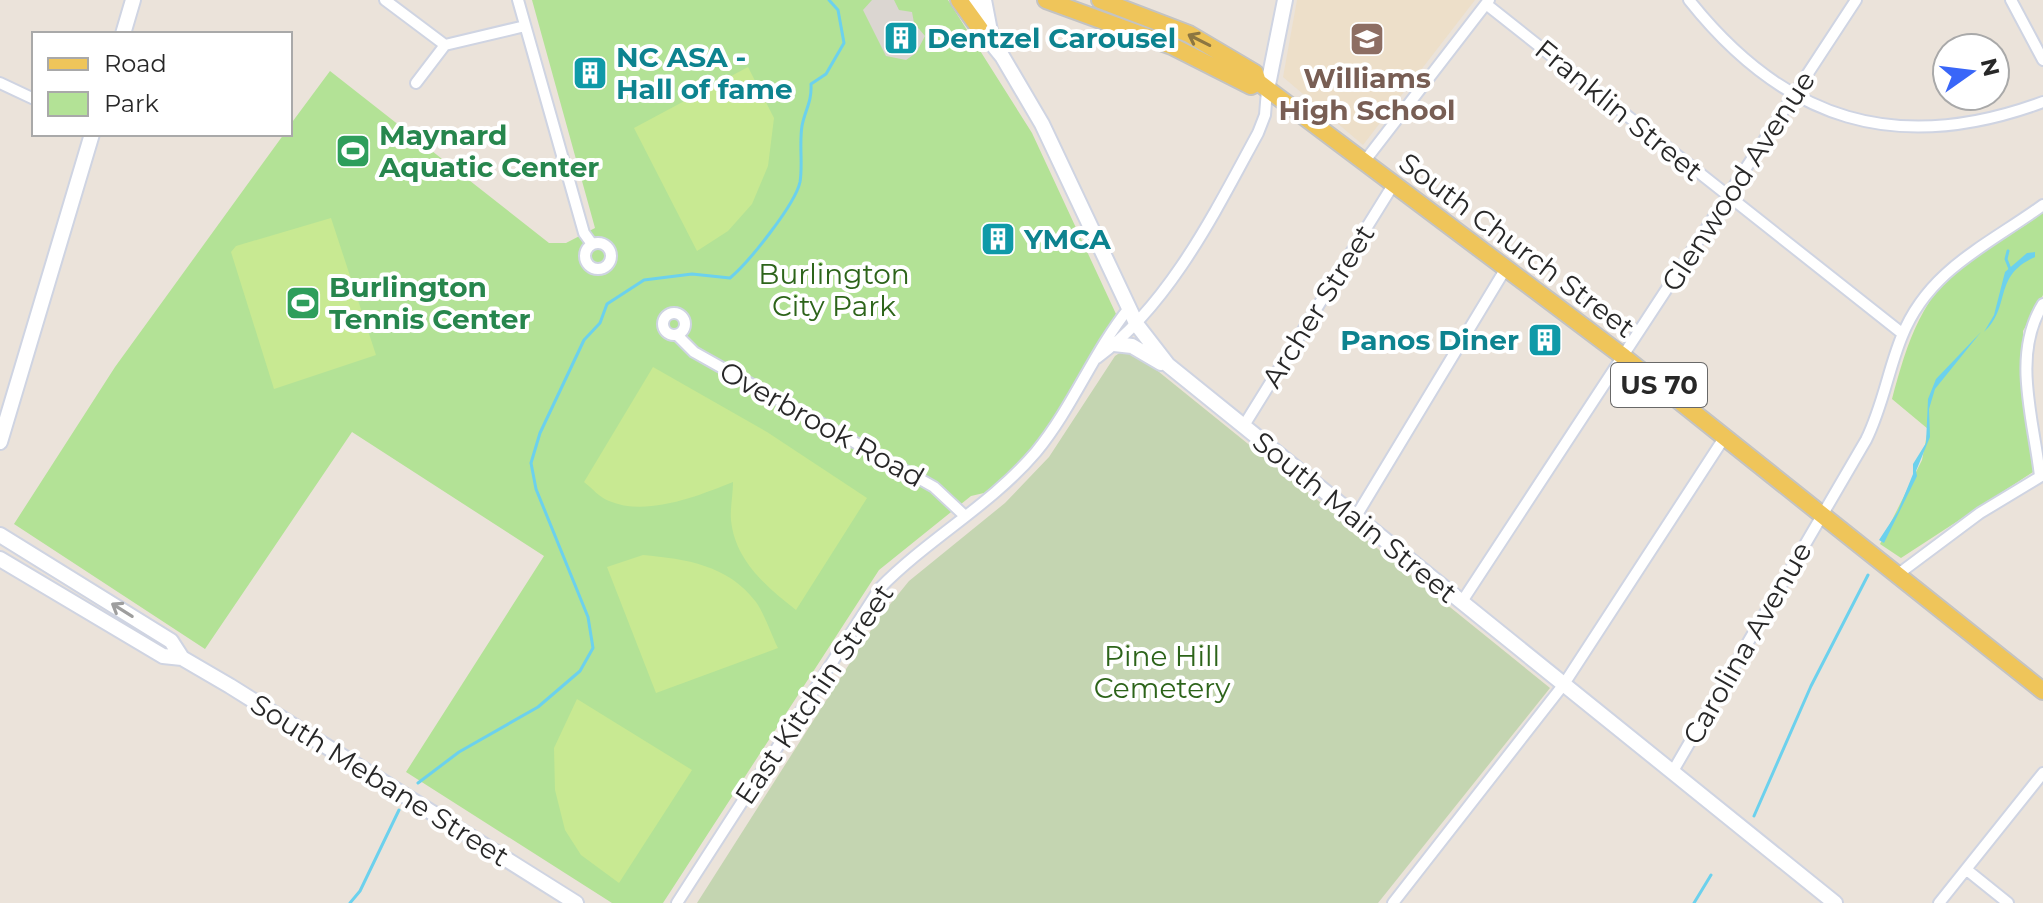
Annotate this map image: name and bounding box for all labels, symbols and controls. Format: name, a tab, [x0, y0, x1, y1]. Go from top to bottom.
building icon: Dentzel Carousel	[882, 19, 920, 57]
school or university icon: Williams High School	[1348, 20, 1386, 58]
place label: Dentzel Carousel	[927, 21, 1176, 55]
one-way arrow	[1187, 31, 1211, 47]
legend	[32, 32, 292, 136]
street label: Franklin Street	[1528, 32, 1710, 188]
north arrow	[1931, 32, 2011, 112]
place label: NC ASA - Hall of fame	[616, 40, 793, 106]
text: Road	[104, 49, 167, 78]
building icon: NC ASA - Hall of fame	[571, 54, 609, 92]
text: N	[1975, 55, 2005, 79]
place label: Williams High School	[1279, 61, 1455, 127]
street label: Glenwood Avenue	[1654, 64, 1822, 298]
text: Park	[104, 89, 159, 118]
place label: Maynard Aquatic Center	[378, 118, 599, 184]
sports icon: Maynard Aquatic Center	[334, 132, 372, 170]
street label: South Church Street	[1393, 145, 1641, 345]
street label: Archer Street	[1254, 218, 1382, 394]
building icon: YMCA	[979, 220, 1017, 258]
place label: YMCA	[1023, 222, 1111, 256]
park label: Burlington City Park	[758, 257, 910, 323]
place label: Burlington Tennis Center	[329, 270, 531, 336]
sports icon: Burlington Tennis Center	[284, 284, 322, 322]
building icon: Panos Diner	[1526, 321, 1564, 359]
place label: Panos Diner	[1340, 323, 1519, 357]
street label: Overbrook Road	[714, 354, 930, 494]
road number: US 70	[1611, 363, 1707, 407]
street label: South Main Street	[1246, 424, 1464, 610]
street label: Carolina Avenue	[1675, 536, 1819, 750]
street label: East Kitchin Street	[728, 577, 900, 811]
one-way arrow	[111, 602, 134, 618]
park label: Pine Hill Cemetery	[1094, 639, 1231, 705]
street label: South Mebane Street	[245, 687, 515, 873]

